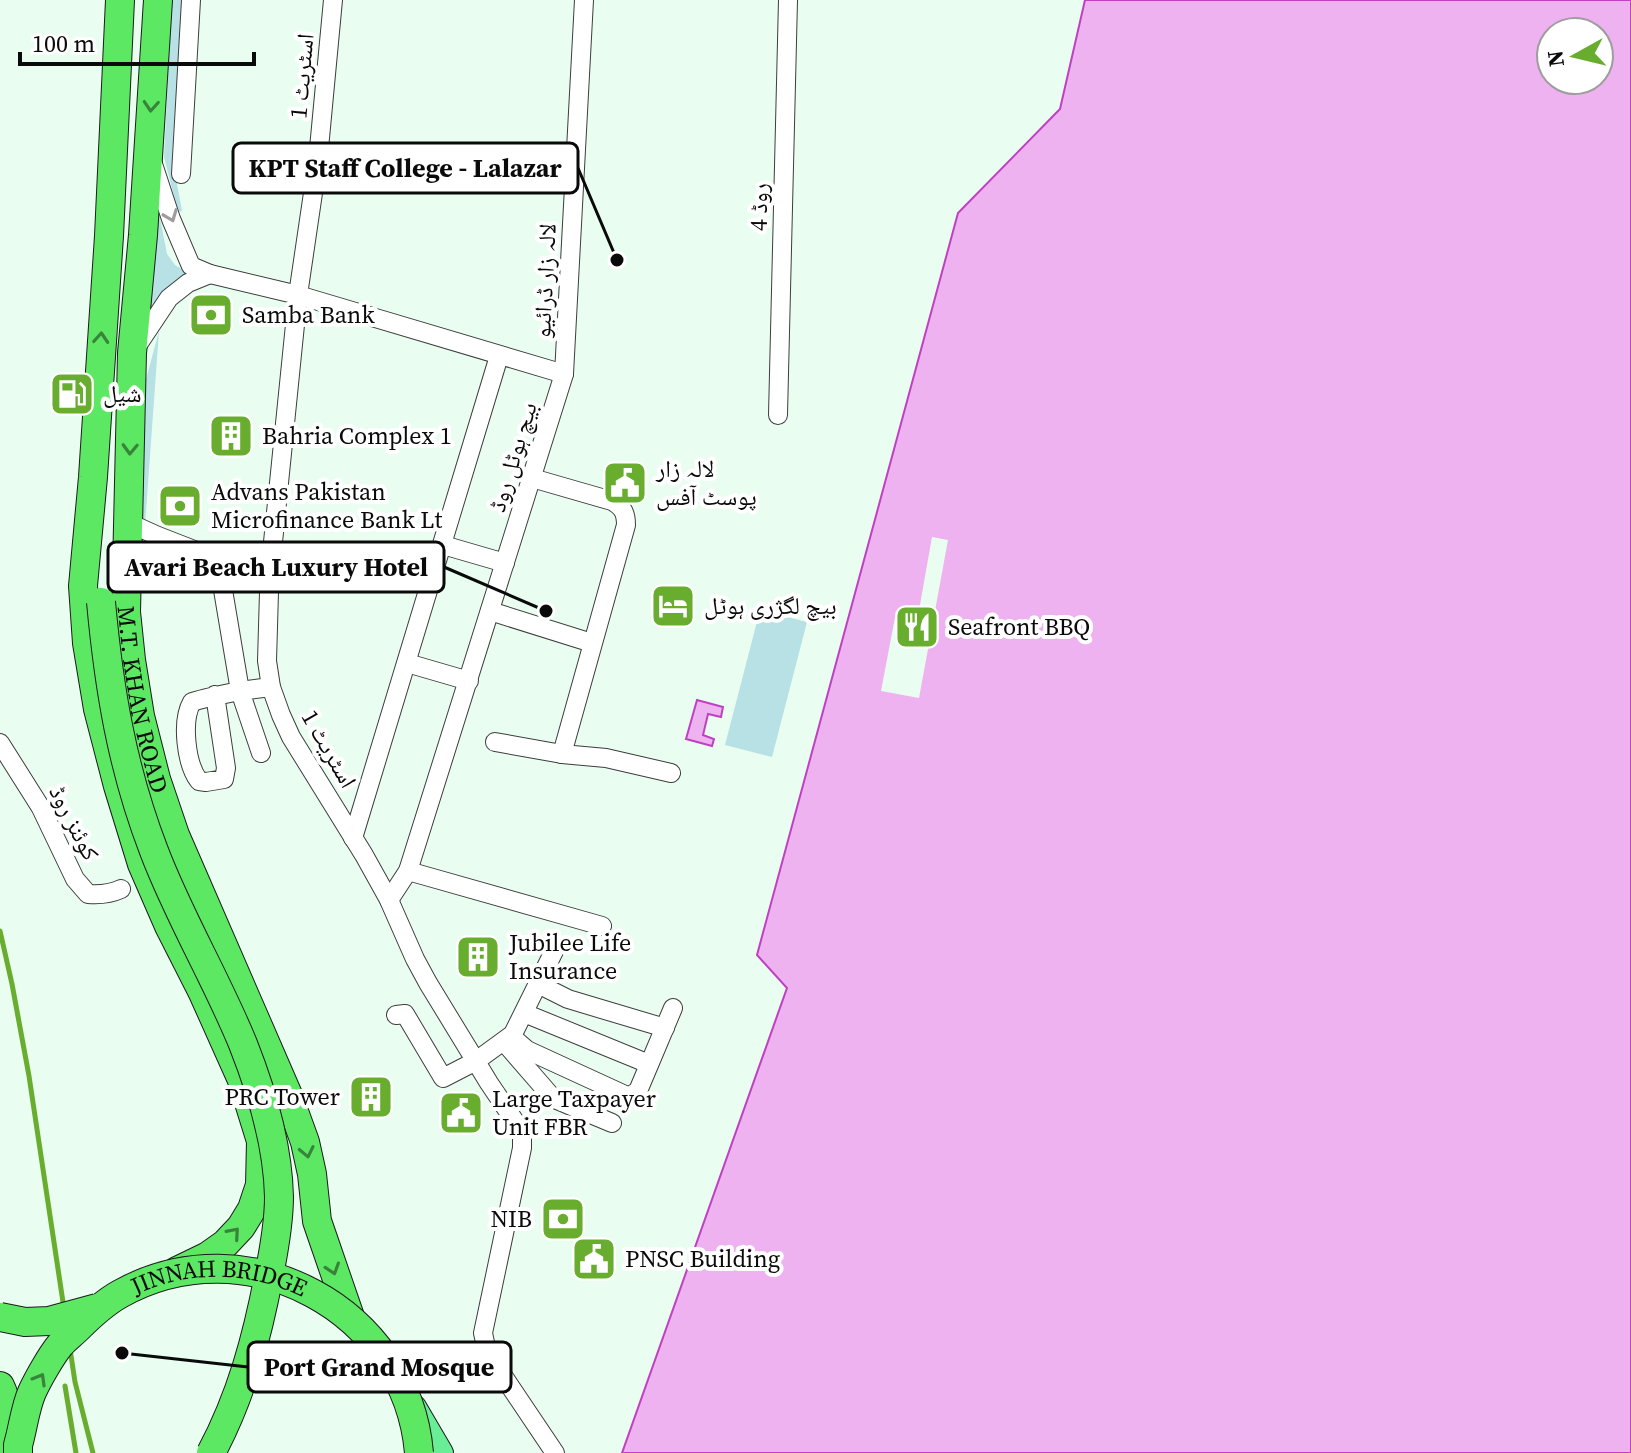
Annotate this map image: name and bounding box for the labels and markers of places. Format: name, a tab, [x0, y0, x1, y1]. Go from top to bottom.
callout: KPT Staff College - Lalazar	[233, 143, 578, 193]
bank icon: Samba Bank	[187, 291, 235, 339]
place label: Samba Bank	[242, 298, 375, 331]
fuel station icon: شیل	[48, 370, 96, 418]
place label: شیل	[103, 377, 142, 410]
building icon: Bahria Complex 1	[207, 412, 255, 460]
place label: Bahria Complex 1	[262, 419, 452, 452]
place label: لالہ زار پوسٹ آفس	[655, 452, 757, 513]
public building icon: لالہ زار پوسٹ آفس	[601, 459, 649, 507]
place label: Advans Pakistan Microfinance Bank Lt	[211, 475, 442, 536]
bank icon: Advans Pakistan Microfinance Bank Lt	[156, 482, 204, 530]
callout: Avari Beach Luxury Hotel	[108, 542, 444, 592]
hotel icon: بیچ لگژری ہوٹل	[649, 582, 697, 630]
place label: بیچ لگژری ہوٹل	[704, 589, 837, 622]
restaurant icon: Seafront BBQ	[893, 603, 941, 651]
place label: Seafront BBQ	[948, 610, 1090, 643]
place label: Jubilee Life Insurance	[508, 926, 631, 987]
building icon: Jubilee Life Insurance	[454, 933, 502, 981]
building icon: PRC Tower	[347, 1073, 395, 1121]
place label: PRC Tower	[224, 1080, 340, 1113]
place label: Large Taxpayer Unit FBR	[492, 1082, 656, 1143]
public building icon: Large Taxpayer Unit FBR	[437, 1089, 485, 1137]
bank icon: NIB	[539, 1195, 587, 1243]
place label: NIB	[491, 1202, 532, 1235]
public building icon: PNSC Building	[570, 1235, 618, 1283]
place label: PNSC Building	[625, 1242, 780, 1275]
callout: Port Grand Mosque	[248, 1342, 511, 1392]

